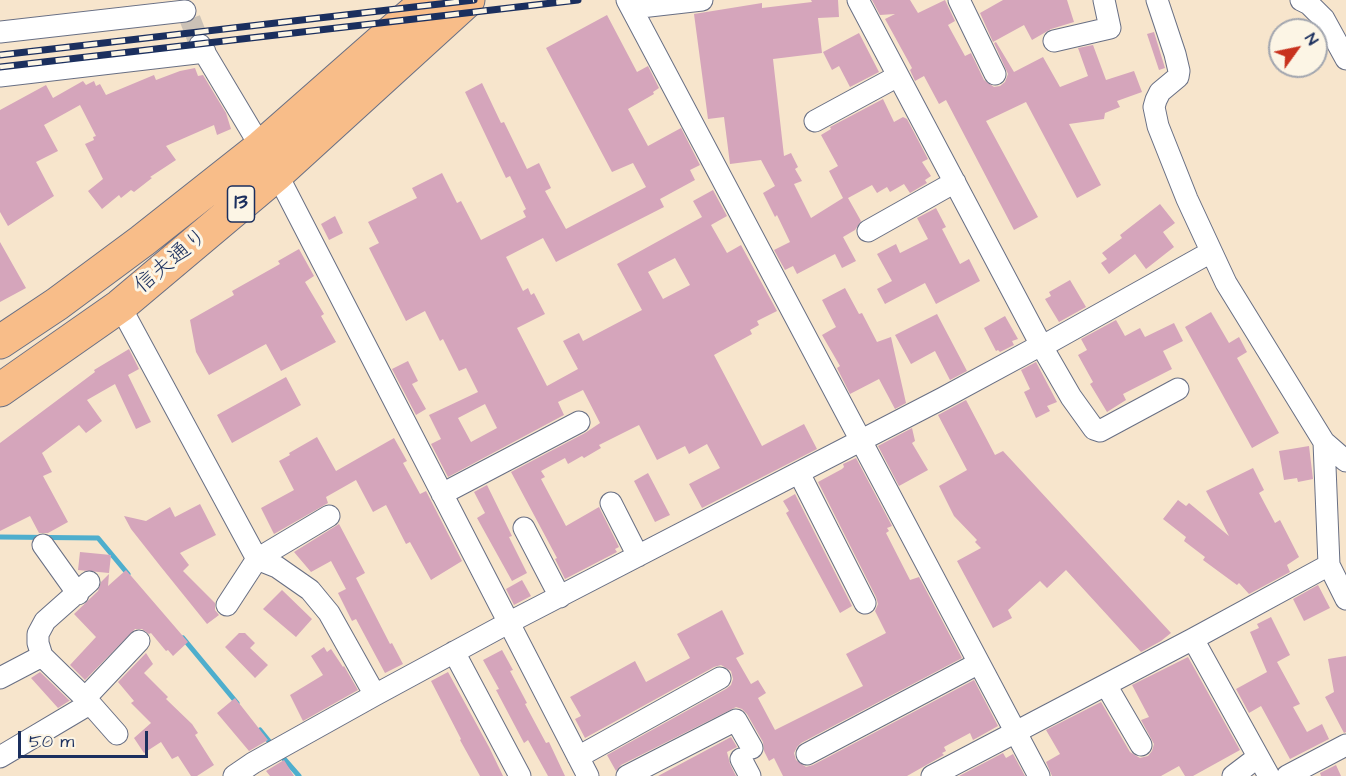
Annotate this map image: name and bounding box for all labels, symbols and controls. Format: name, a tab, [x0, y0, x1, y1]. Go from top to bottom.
north arrow	[1268, 18, 1328, 78]
text: N	[1299, 29, 1323, 49]
road number: 13	[228, 186, 254, 222]
street label: 信夫通り	[130, 224, 214, 300]
scale bar	[21, 719, 152, 757]
text: 50 m	[29, 729, 74, 754]

